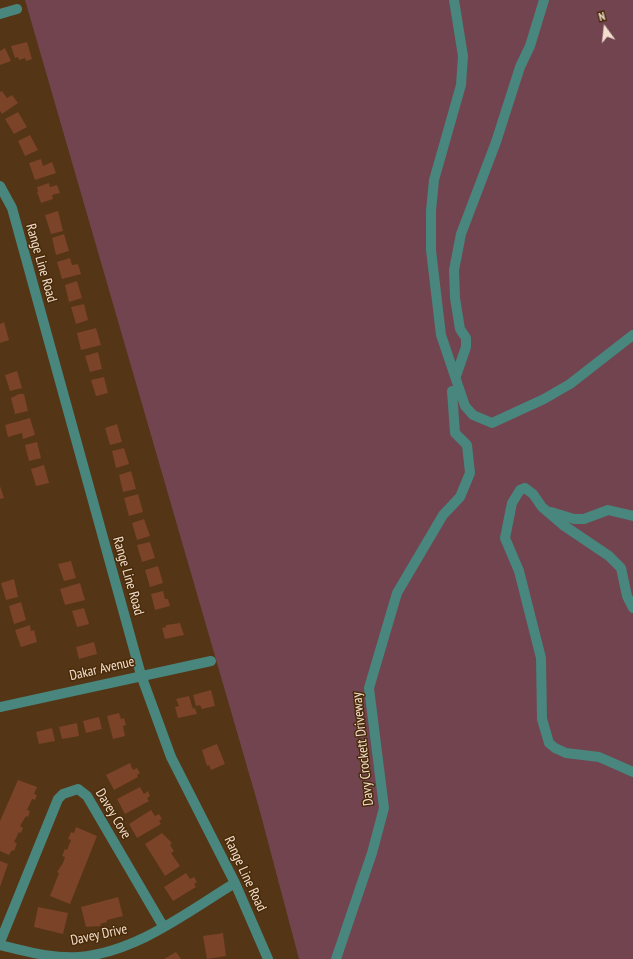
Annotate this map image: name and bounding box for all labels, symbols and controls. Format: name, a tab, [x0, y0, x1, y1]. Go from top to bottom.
north arrow	[585, 8, 625, 48]
text: N	[597, 9, 607, 24]
street label: Range Line Road	[22, 222, 60, 304]
street label: Range Line Road	[109, 535, 147, 617]
street label: Dakar Avenue	[68, 653, 136, 685]
street label: Davy Crockett Driveway	[349, 691, 377, 807]
street label: Davey Cove	[92, 786, 134, 842]
street label: Range Line Road	[220, 834, 270, 914]
street label: Davey Drive	[69, 921, 129, 949]

